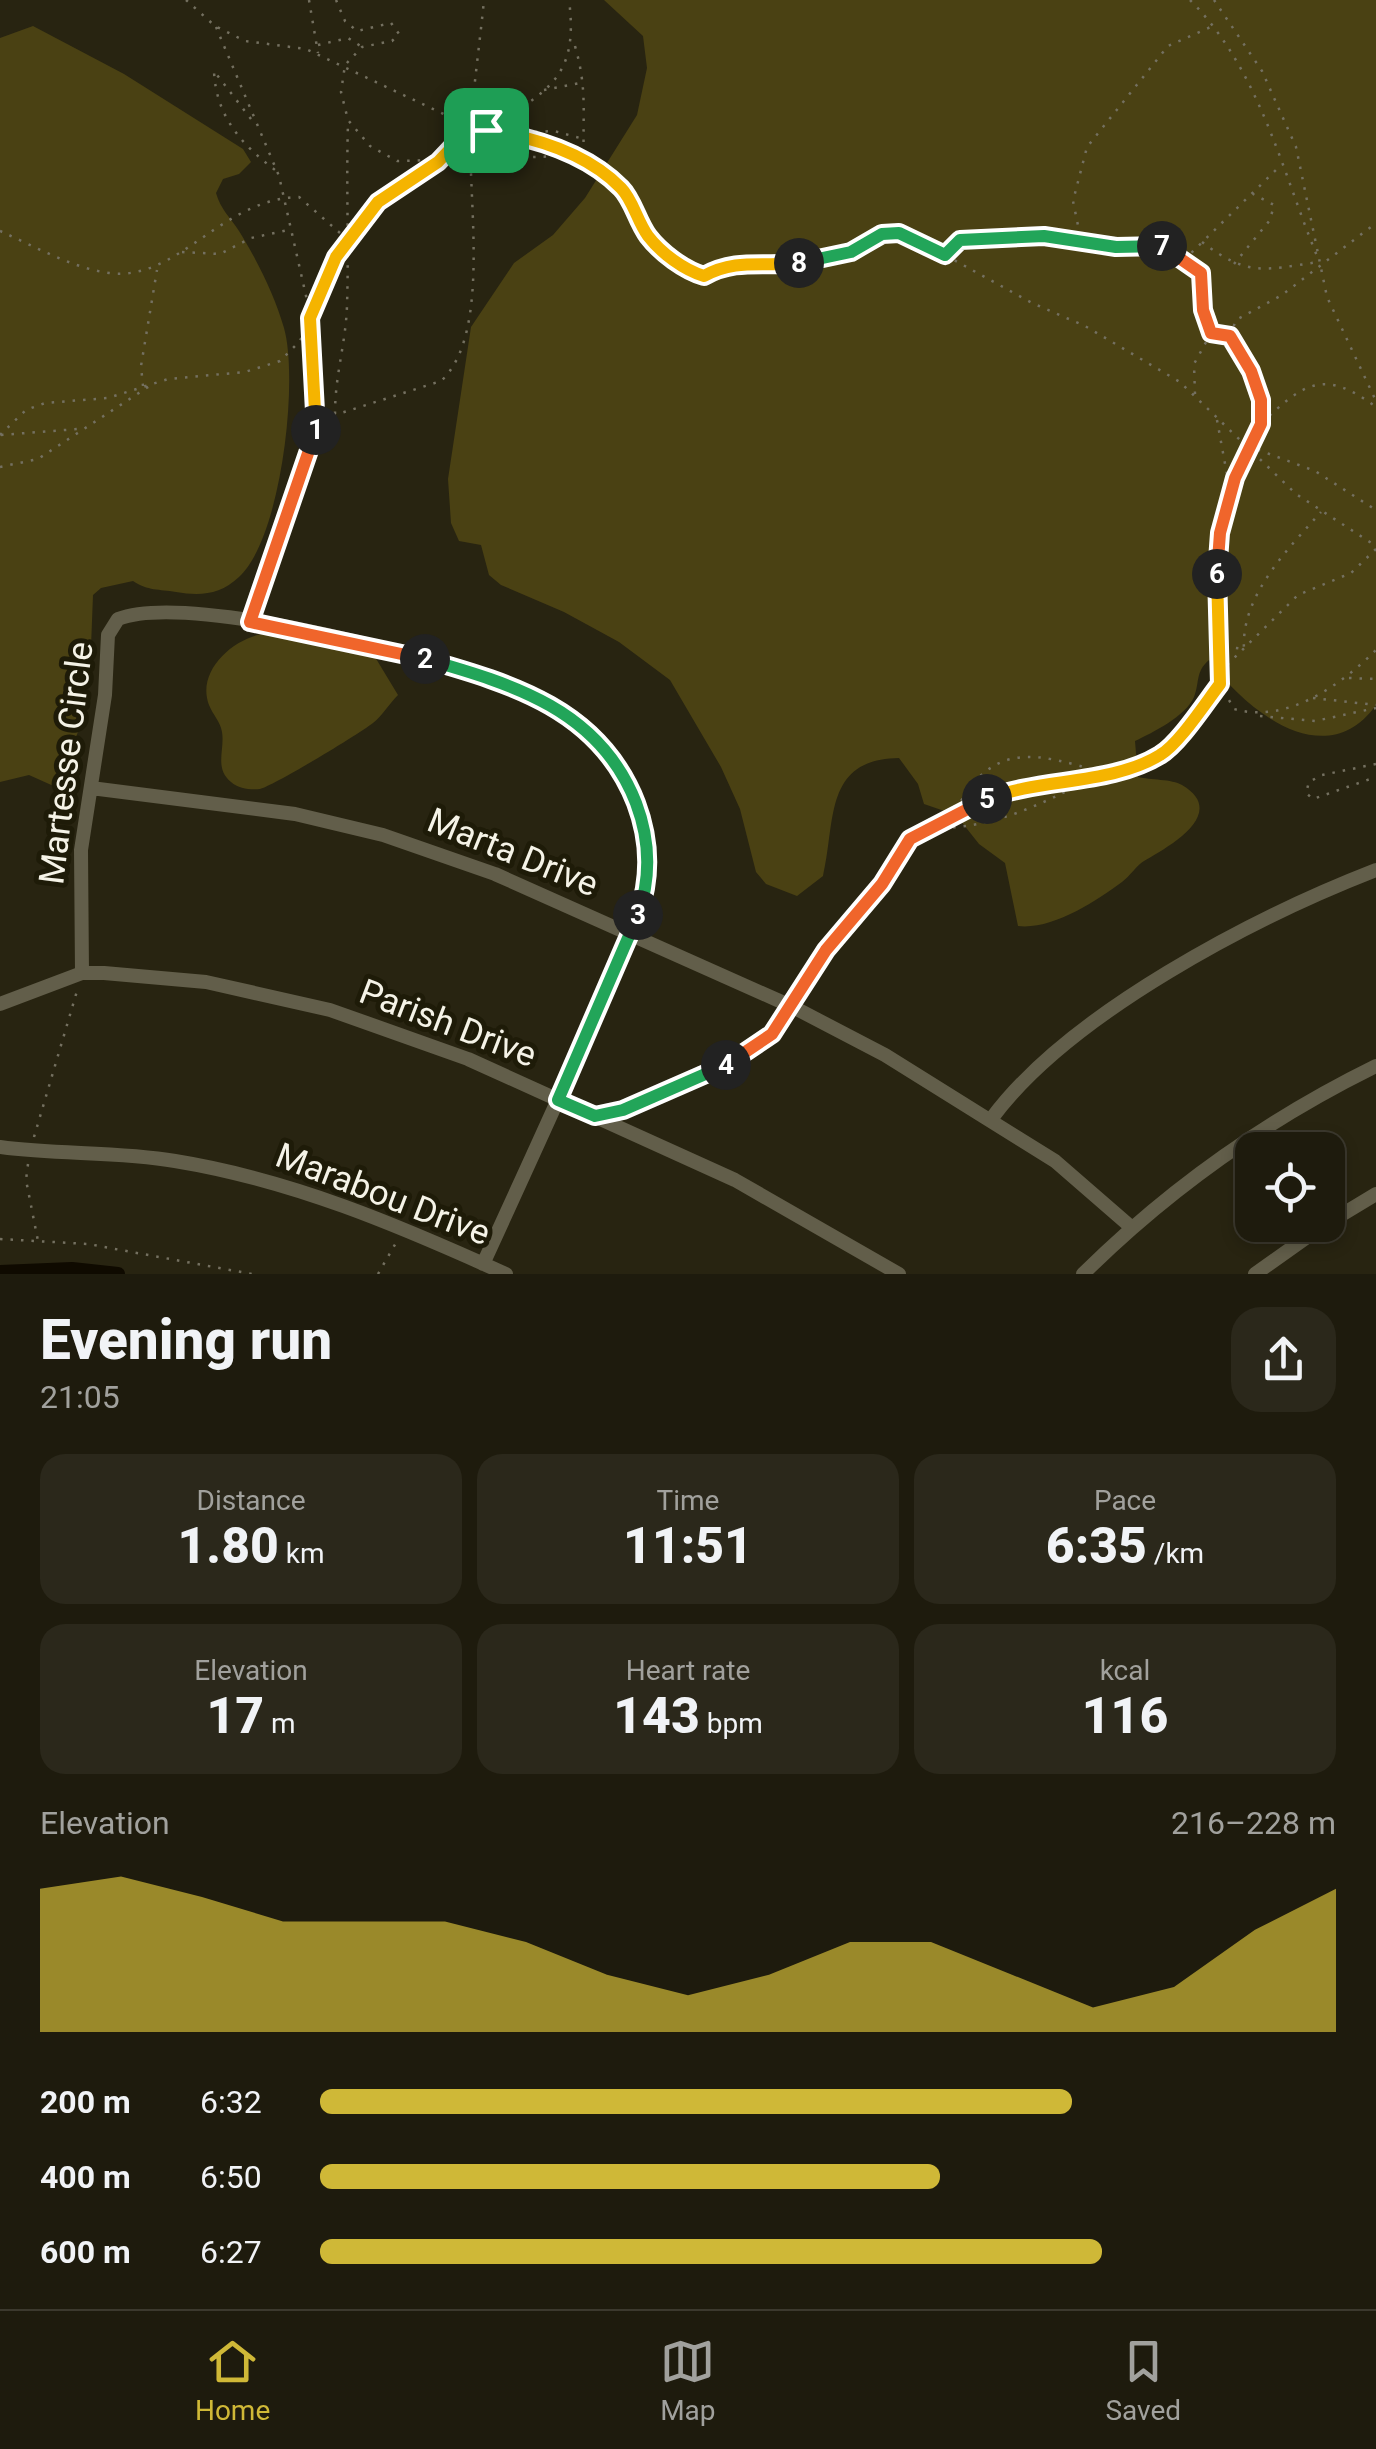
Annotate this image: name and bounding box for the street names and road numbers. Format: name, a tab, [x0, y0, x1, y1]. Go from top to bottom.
street label: Martesse Circle	[31, 640, 102, 887]
street label: Marta Drive	[422, 800, 604, 905]
street label: Parish Drive	[354, 971, 542, 1076]
street label: Marabou Drive	[270, 1135, 496, 1254]

